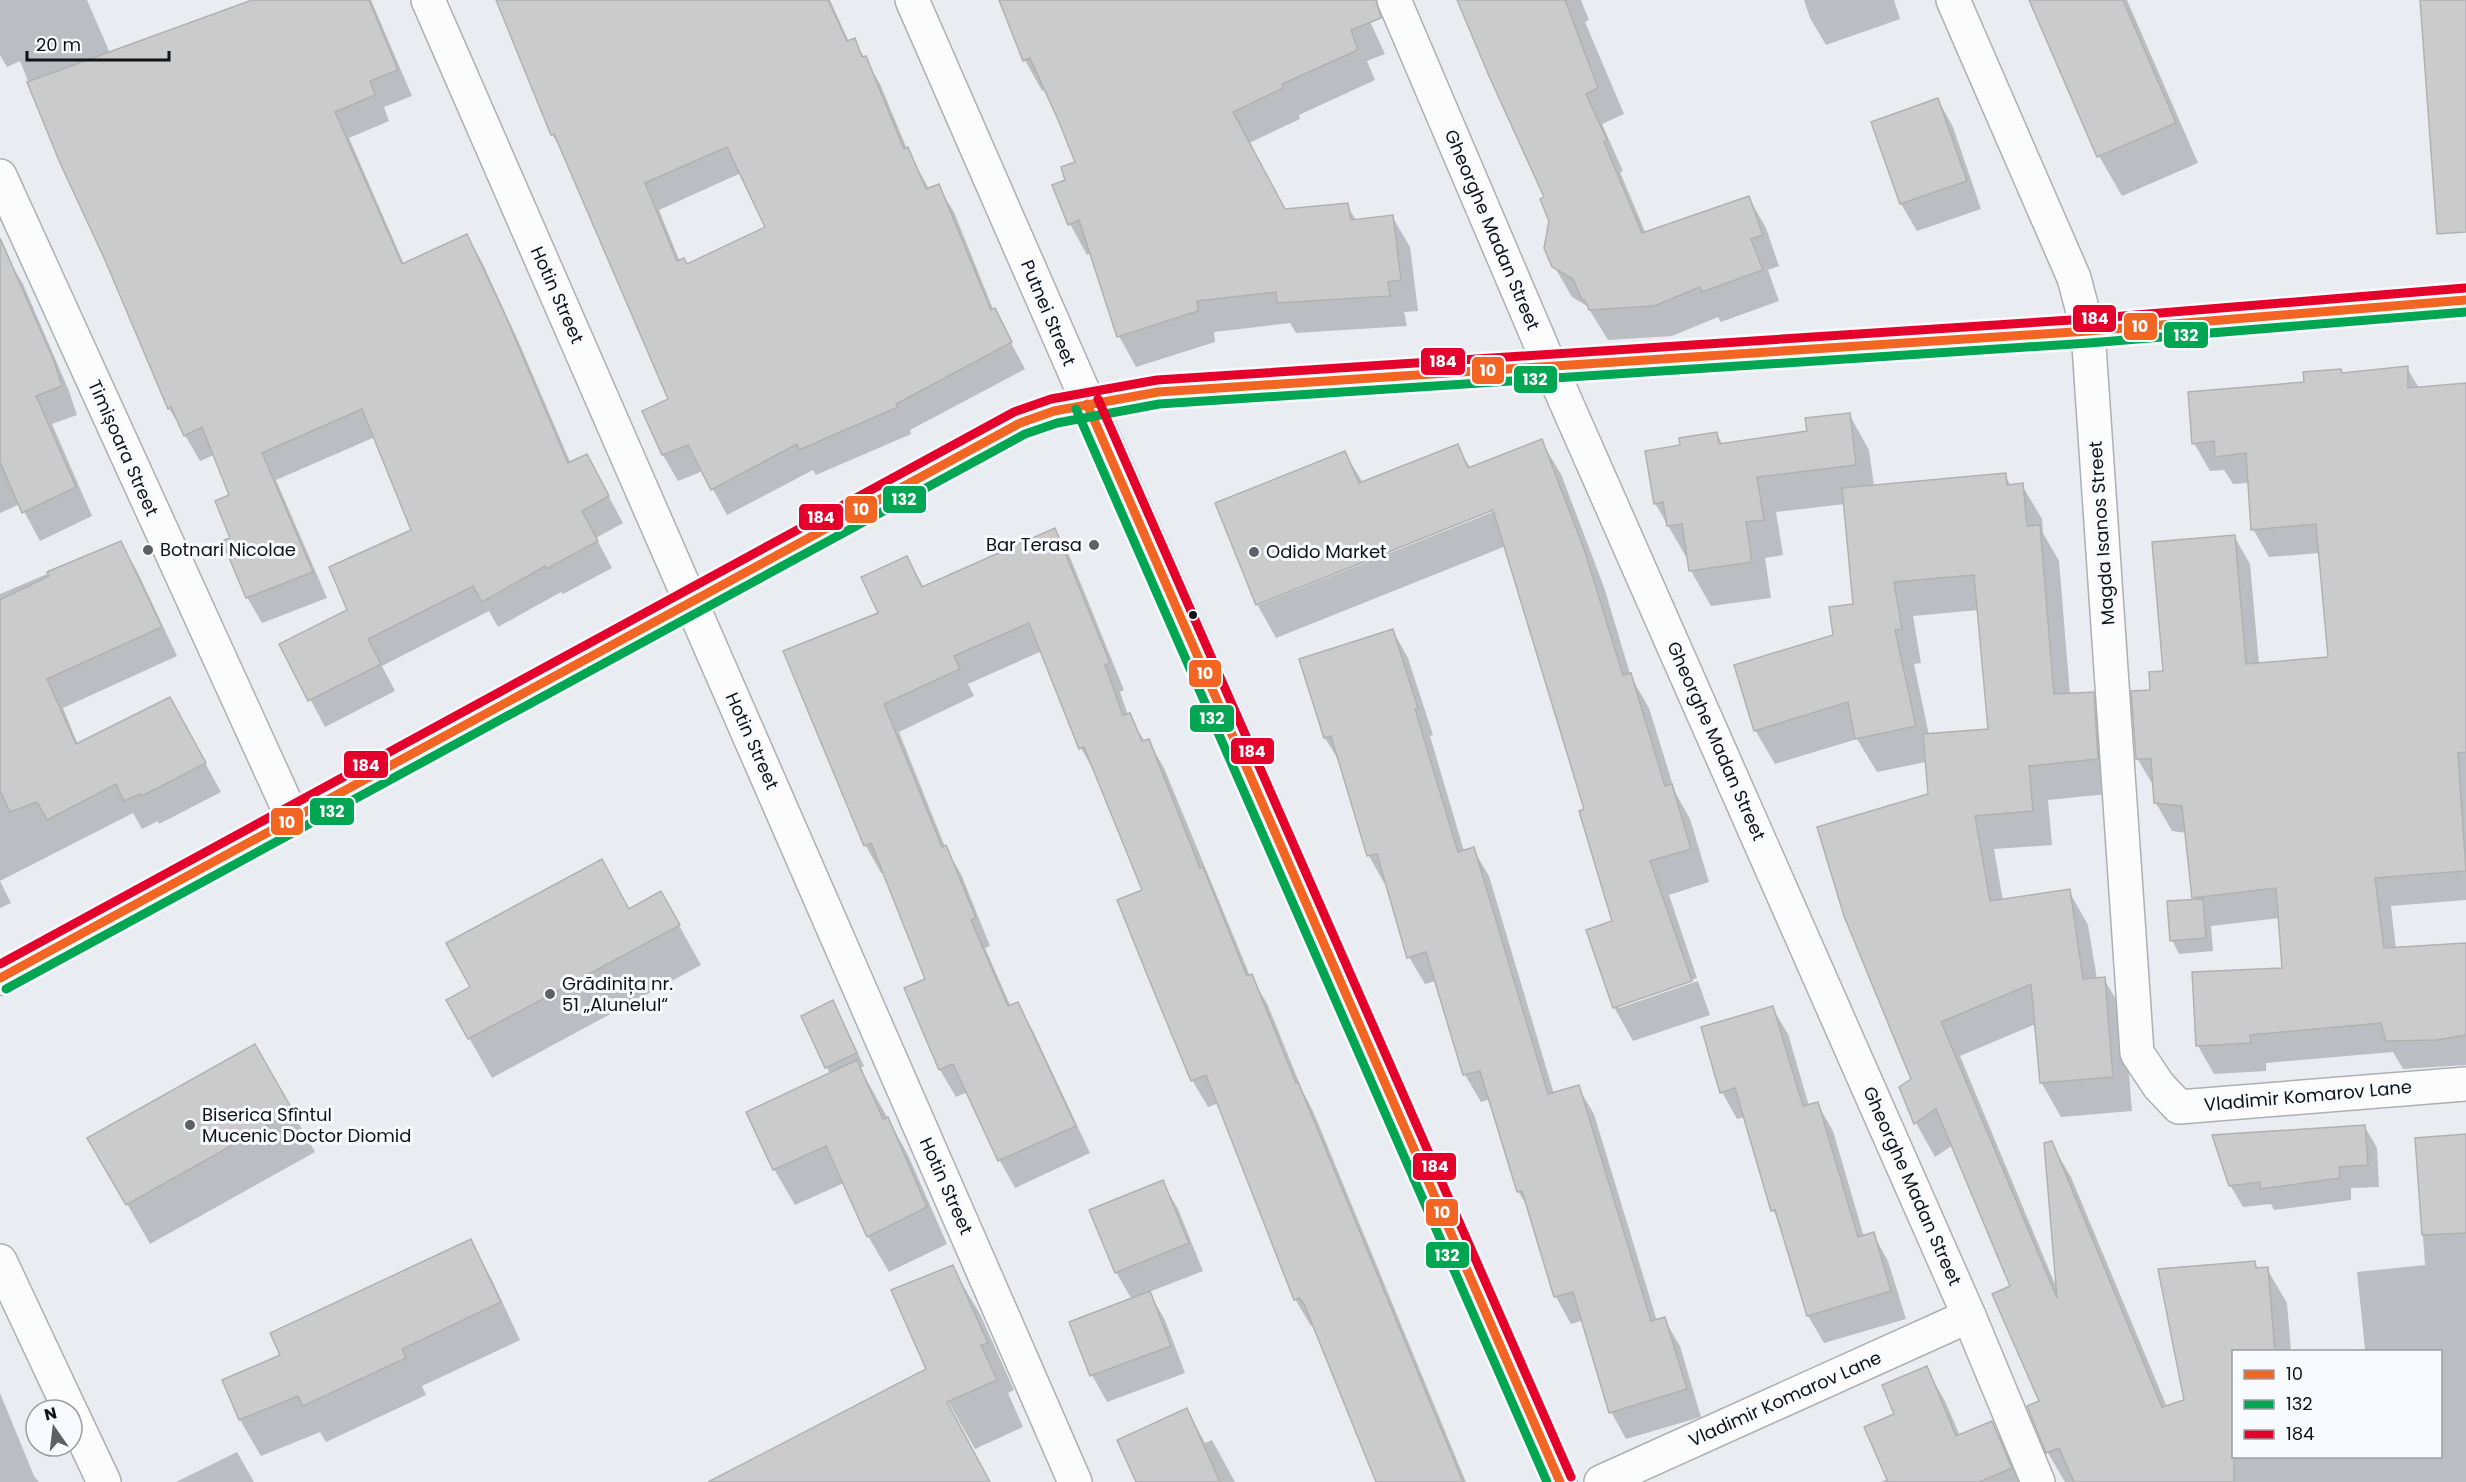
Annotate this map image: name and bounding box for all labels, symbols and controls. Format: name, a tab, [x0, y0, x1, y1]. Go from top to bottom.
scale bar	[27, 24, 170, 62]
text: 20 m	[36, 32, 81, 57]
street label: Gheorghe Madan Street	[1439, 126, 1546, 334]
street label: Hotin Street	[525, 242, 590, 347]
street label: Putnei Street	[1015, 256, 1082, 370]
line badge: 184	[2072, 304, 2117, 333]
text: 184	[2081, 307, 2109, 330]
line badge: 10	[2123, 312, 2158, 341]
text: 10	[2132, 315, 2148, 338]
line badge: 132	[2163, 321, 2209, 349]
text: 132	[2174, 324, 2198, 347]
line badge: 184	[1420, 347, 1466, 376]
text: 184	[1429, 350, 1457, 373]
line badge: 10	[1471, 356, 1505, 385]
text: 10	[1480, 359, 1496, 382]
line badge: 132	[1513, 365, 1558, 394]
text: 132	[1523, 368, 1547, 391]
street label: Timișoara Street	[82, 376, 165, 520]
street label: Magda Isanos Street	[2083, 440, 2120, 626]
line badge: 132	[882, 485, 927, 514]
text: 132	[892, 488, 916, 511]
line badge: 10	[844, 495, 878, 524]
text: 10	[853, 498, 869, 521]
line badge: 184	[798, 503, 844, 531]
text: 184	[807, 506, 835, 529]
place label: Bar Terasa	[986, 532, 1082, 557]
place label: Botnari Nicolae	[160, 537, 296, 562]
marker: Bar Terasa	[1087, 538, 1101, 552]
place label: Odido Market	[1266, 539, 1387, 564]
marker: Botnari Nicolae	[141, 543, 155, 557]
marker: Odido Market	[1247, 545, 1261, 559]
unlabelled marker	[1187, 609, 1199, 621]
street label: Gheorghe Madan Street	[1661, 637, 1772, 844]
line badge: 10	[1188, 659, 1222, 688]
text: 10	[1197, 662, 1213, 685]
street label: Hotin Street	[720, 688, 785, 793]
line badge: 132	[1189, 704, 1235, 733]
text: 132	[1200, 707, 1224, 730]
line badge: 184	[1230, 737, 1275, 765]
text: 184	[1238, 740, 1266, 763]
line badge: 184	[343, 750, 389, 779]
text: 184	[352, 754, 380, 777]
line badge: 132	[309, 797, 355, 826]
text: 132	[320, 800, 344, 823]
line badge: 10	[270, 807, 304, 836]
text: 10	[279, 811, 295, 834]
place label: Grădinița nr. 51 „Alunelul“	[562, 971, 673, 1017]
marker: Grădinița nr. 51 „Alunelul“	[543, 987, 557, 1001]
street label: Vladimir Komarov Lane	[2203, 1074, 2413, 1117]
street label: Gheorghe Madan Street	[1857, 1082, 1968, 1289]
place label: Biserica Sfîntul Mucenic Doctor Diomid	[202, 1102, 411, 1148]
marker: Biserica Sfîntul Mucenic Doctor Diomid	[183, 1118, 197, 1132]
street label: Hotin Street	[914, 1133, 979, 1238]
line badge: 184	[1412, 1152, 1457, 1181]
text: 184	[1421, 1155, 1449, 1178]
line badge: 10	[1425, 1198, 1459, 1227]
text: 10	[1434, 1201, 1450, 1224]
line badge: 132	[1425, 1241, 1470, 1269]
text: 132	[1435, 1244, 1459, 1267]
street label: Vladimir Komarov Lane	[1684, 1345, 1885, 1452]
legend	[2232, 1350, 2442, 1458]
text: 10	[2286, 1361, 2303, 1386]
text: 132	[2286, 1391, 2313, 1416]
north arrow	[24, 1398, 84, 1458]
text: N	[42, 1401, 59, 1427]
text: 184	[2286, 1421, 2314, 1446]

